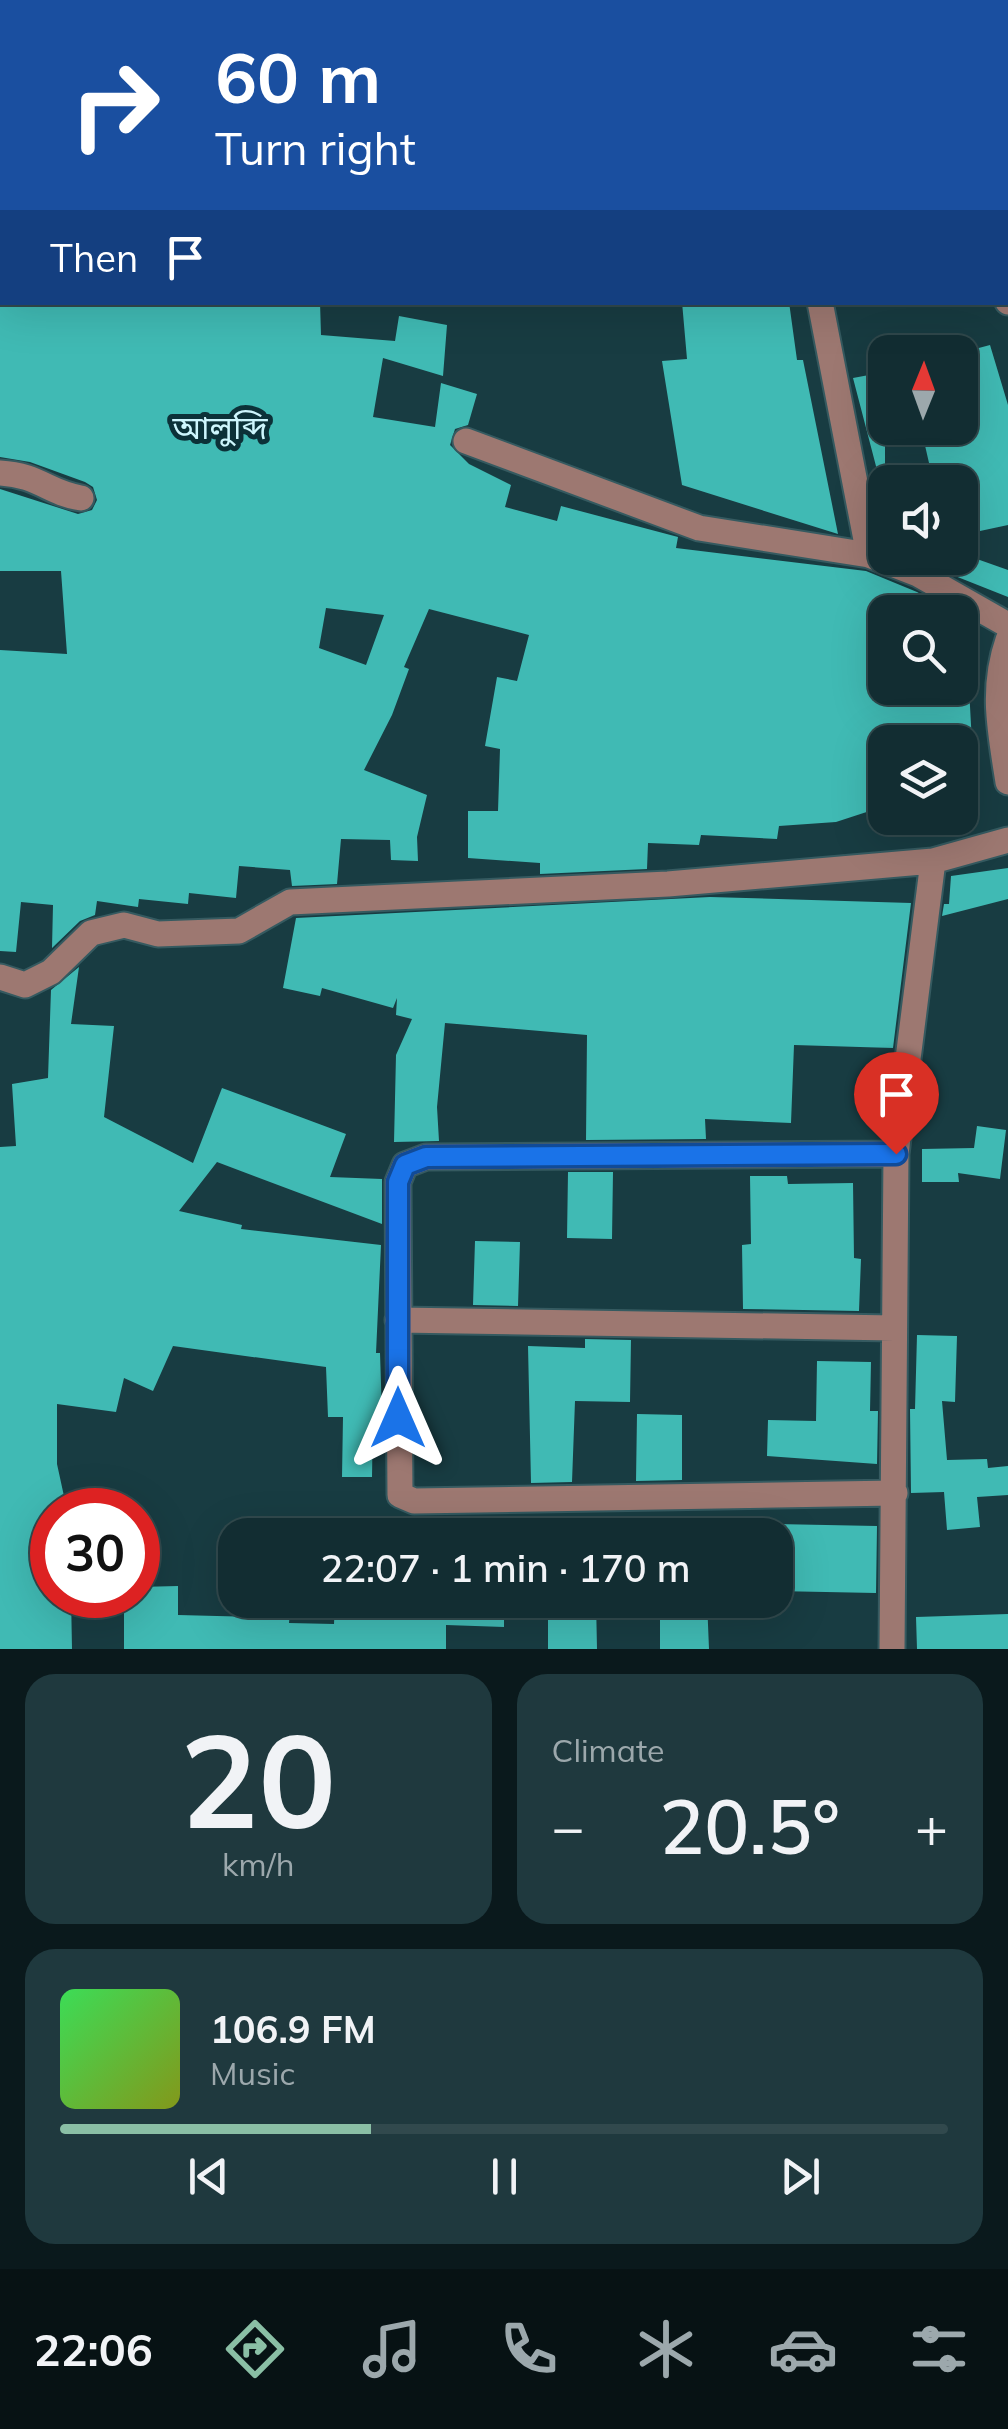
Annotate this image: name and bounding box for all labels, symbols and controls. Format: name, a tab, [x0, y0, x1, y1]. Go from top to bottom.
text: 60 m	[215, 33, 381, 121]
icon: right	[50, 40, 180, 170]
text: Turn right	[215, 120, 416, 176]
icon: arrive	[158, 230, 213, 285]
text: Then	[50, 234, 138, 282]
north arrow	[868, 335, 978, 445]
map controls	[868, 335, 978, 835]
district label: আলুব্দি	[171, 407, 268, 447]
button: sound	[868, 465, 978, 575]
button: search	[868, 595, 978, 705]
button: layers	[868, 725, 978, 835]
pin	[854, 1052, 939, 1155]
icon: arrive	[869, 1067, 924, 1122]
position arrow	[346, 1366, 450, 1470]
speed limit sign: 30	[30, 1488, 160, 1618]
text: 22:07 · 1 min · 170 m	[320, 1544, 691, 1592]
text: 20	[180, 1697, 336, 1861]
text: Climate	[552, 1730, 664, 1770]
text: 20.5°	[659, 1779, 840, 1873]
text: −	[552, 1792, 585, 1861]
text: +	[915, 1792, 948, 1861]
text: km/h	[222, 1844, 294, 1884]
text: 106.9 FM	[210, 2005, 376, 2053]
text: Music	[210, 2053, 295, 2093]
icon: previous	[181, 2149, 236, 2204]
icon: pause	[477, 2149, 532, 2204]
icon: next	[773, 2149, 828, 2204]
icon: directions	[220, 2314, 290, 2384]
icon: music	[357, 2314, 427, 2384]
icon: phone	[494, 2314, 564, 2384]
icon: climate	[631, 2314, 701, 2384]
icon: car	[768, 2314, 838, 2384]
icon: filters	[904, 2314, 974, 2384]
text: 22:06	[33, 2321, 153, 2377]

